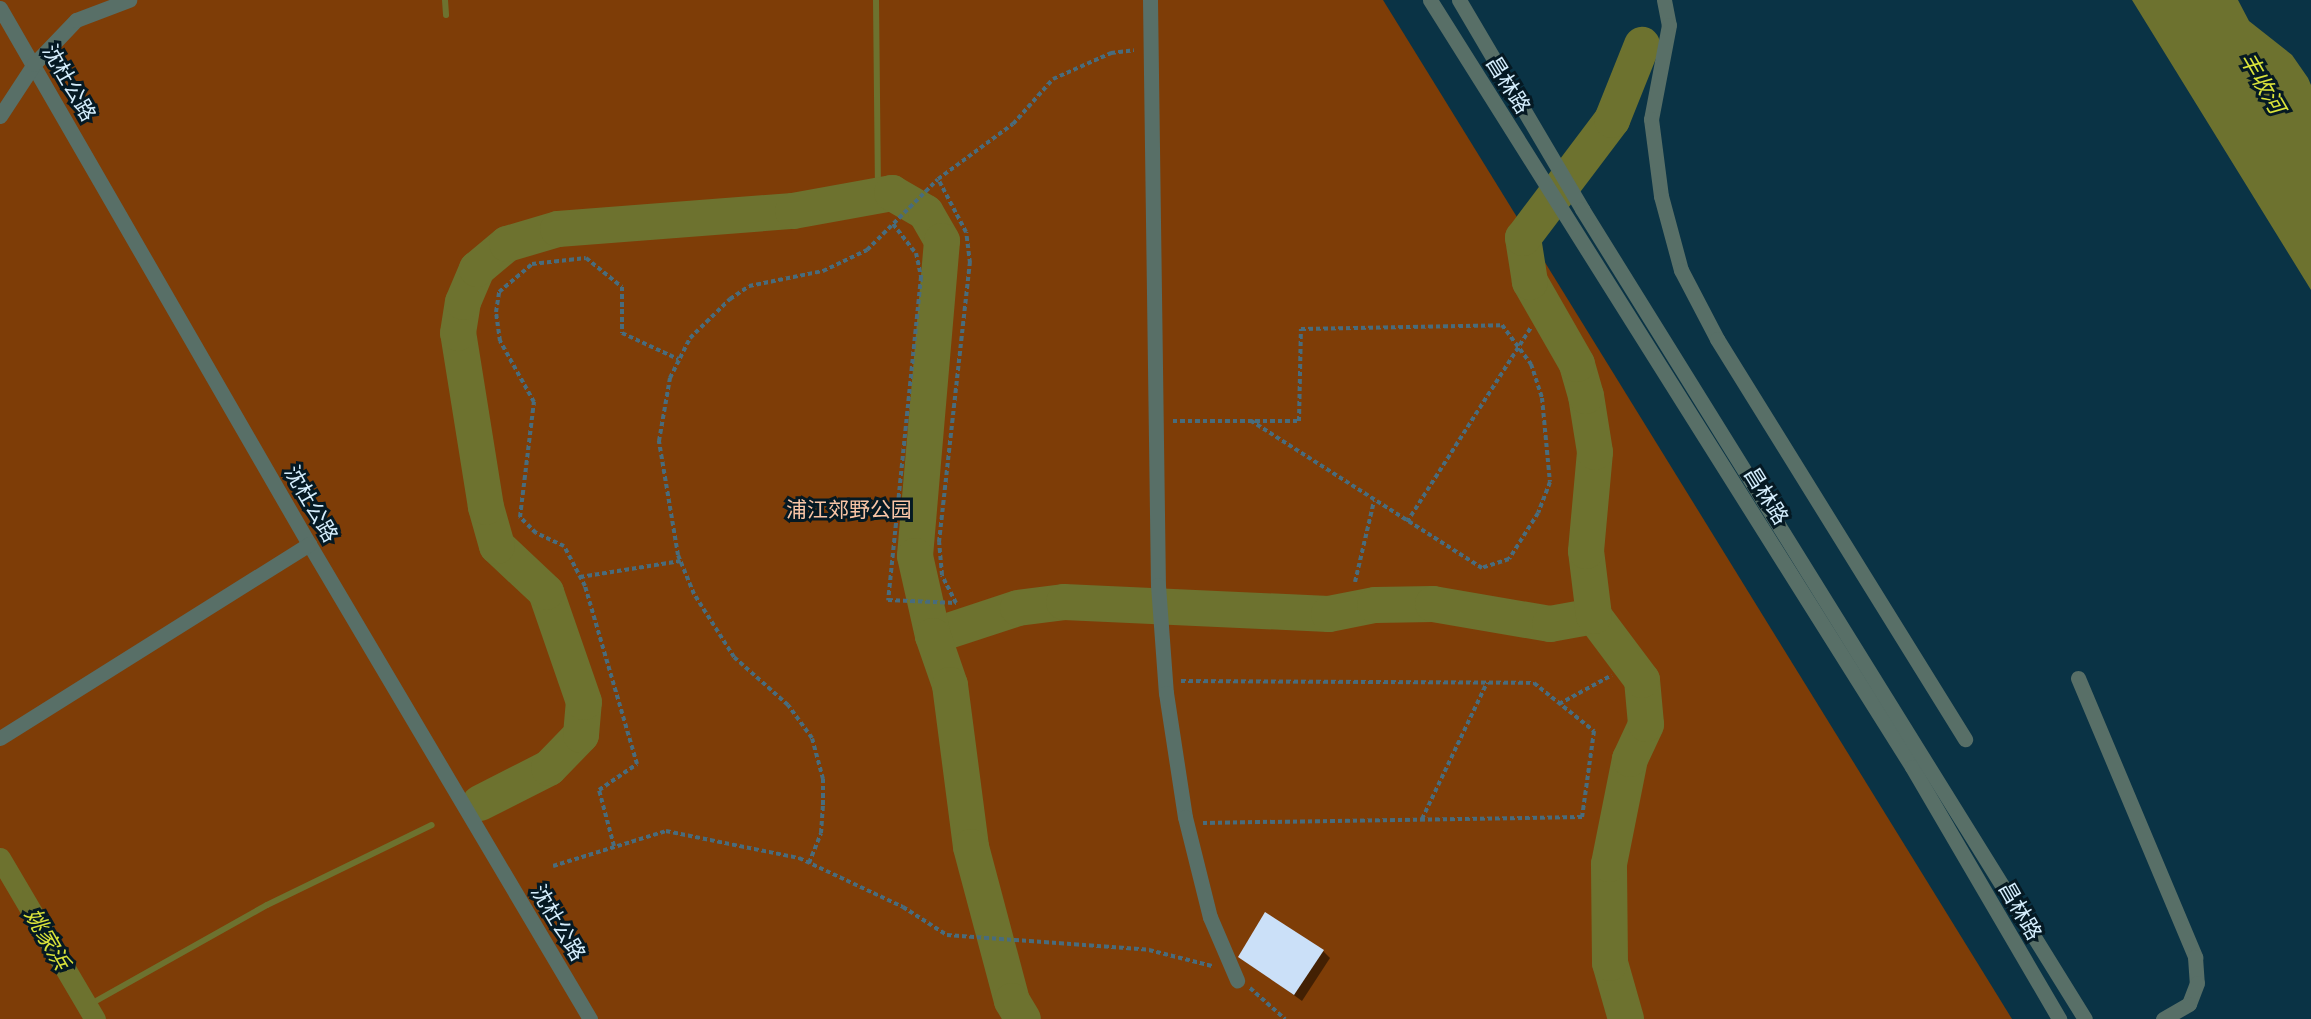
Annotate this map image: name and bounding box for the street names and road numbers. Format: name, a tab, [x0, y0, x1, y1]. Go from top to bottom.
street label: 沈杜公路	[37, 40, 101, 126]
street label: 昌林路	[1481, 52, 1535, 118]
street label: 沈杜公路	[279, 461, 343, 547]
street label: 昌林路	[1739, 463, 1793, 529]
street label: 昌林路	[1993, 877, 2047, 945]
street label: 沈杜公路	[526, 881, 590, 965]

